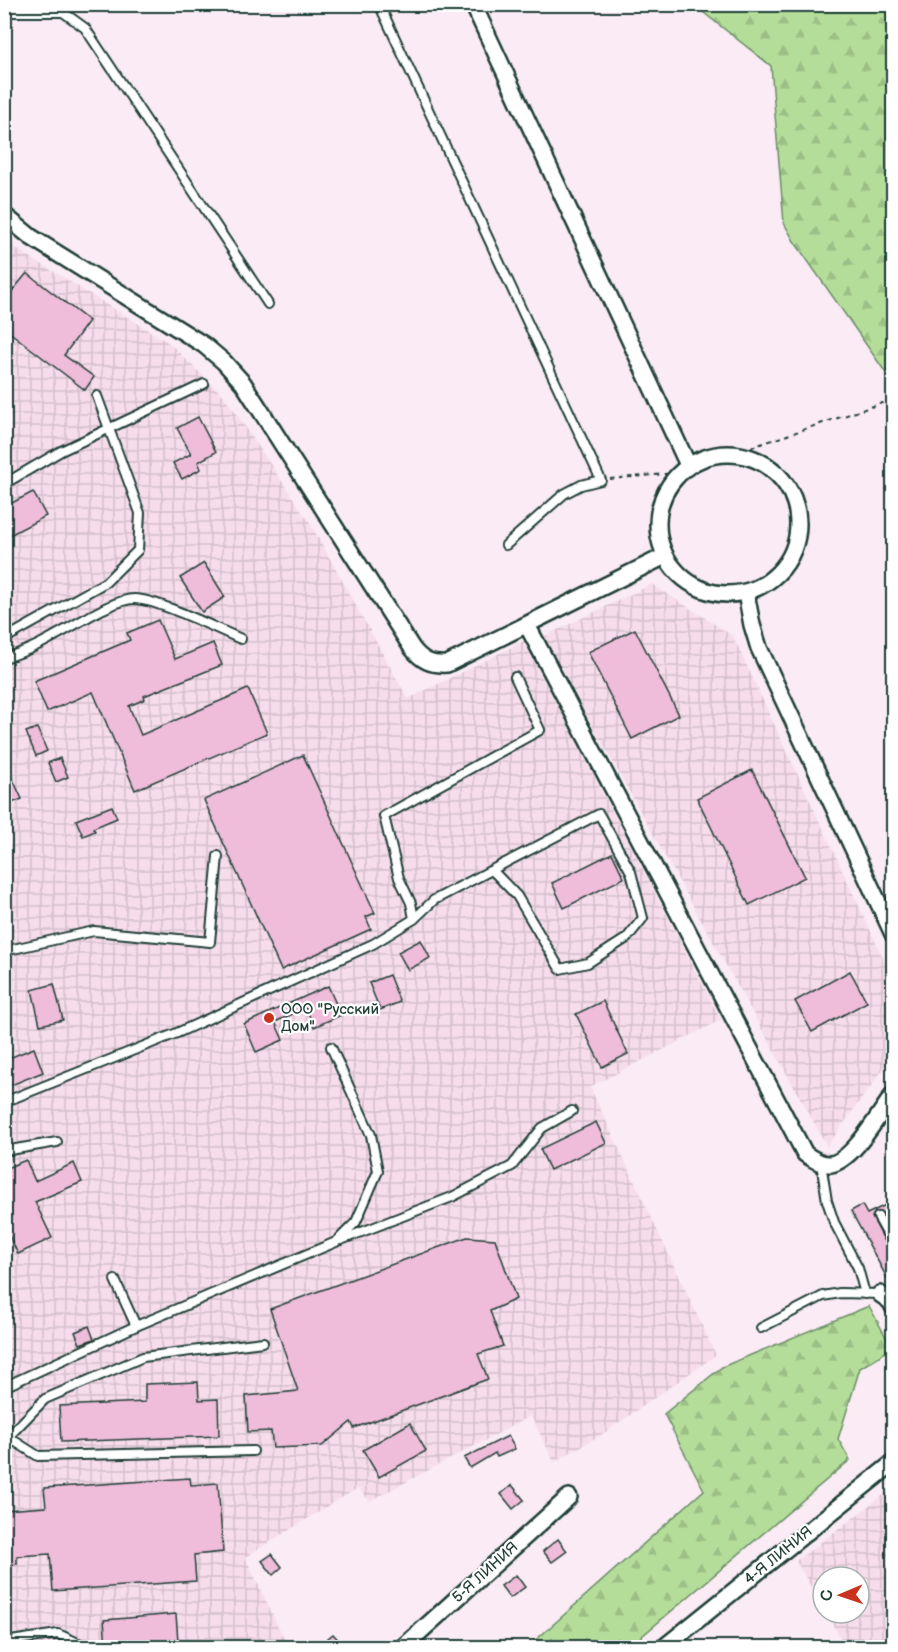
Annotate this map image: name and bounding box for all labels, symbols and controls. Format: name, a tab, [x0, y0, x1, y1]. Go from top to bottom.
place label: ООО "Русский Дом"	[281, 1000, 379, 1036]
marker: ООО "Русский Дом"	[262, 1011, 276, 1025]
street label: 4-Я ЛИНИЯ	[740, 1522, 816, 1589]
street label: 5-Я ЛИНИЯ	[448, 1538, 522, 1607]
north arrow	[811, 1565, 871, 1625]
text: С	[818, 1590, 837, 1601]

